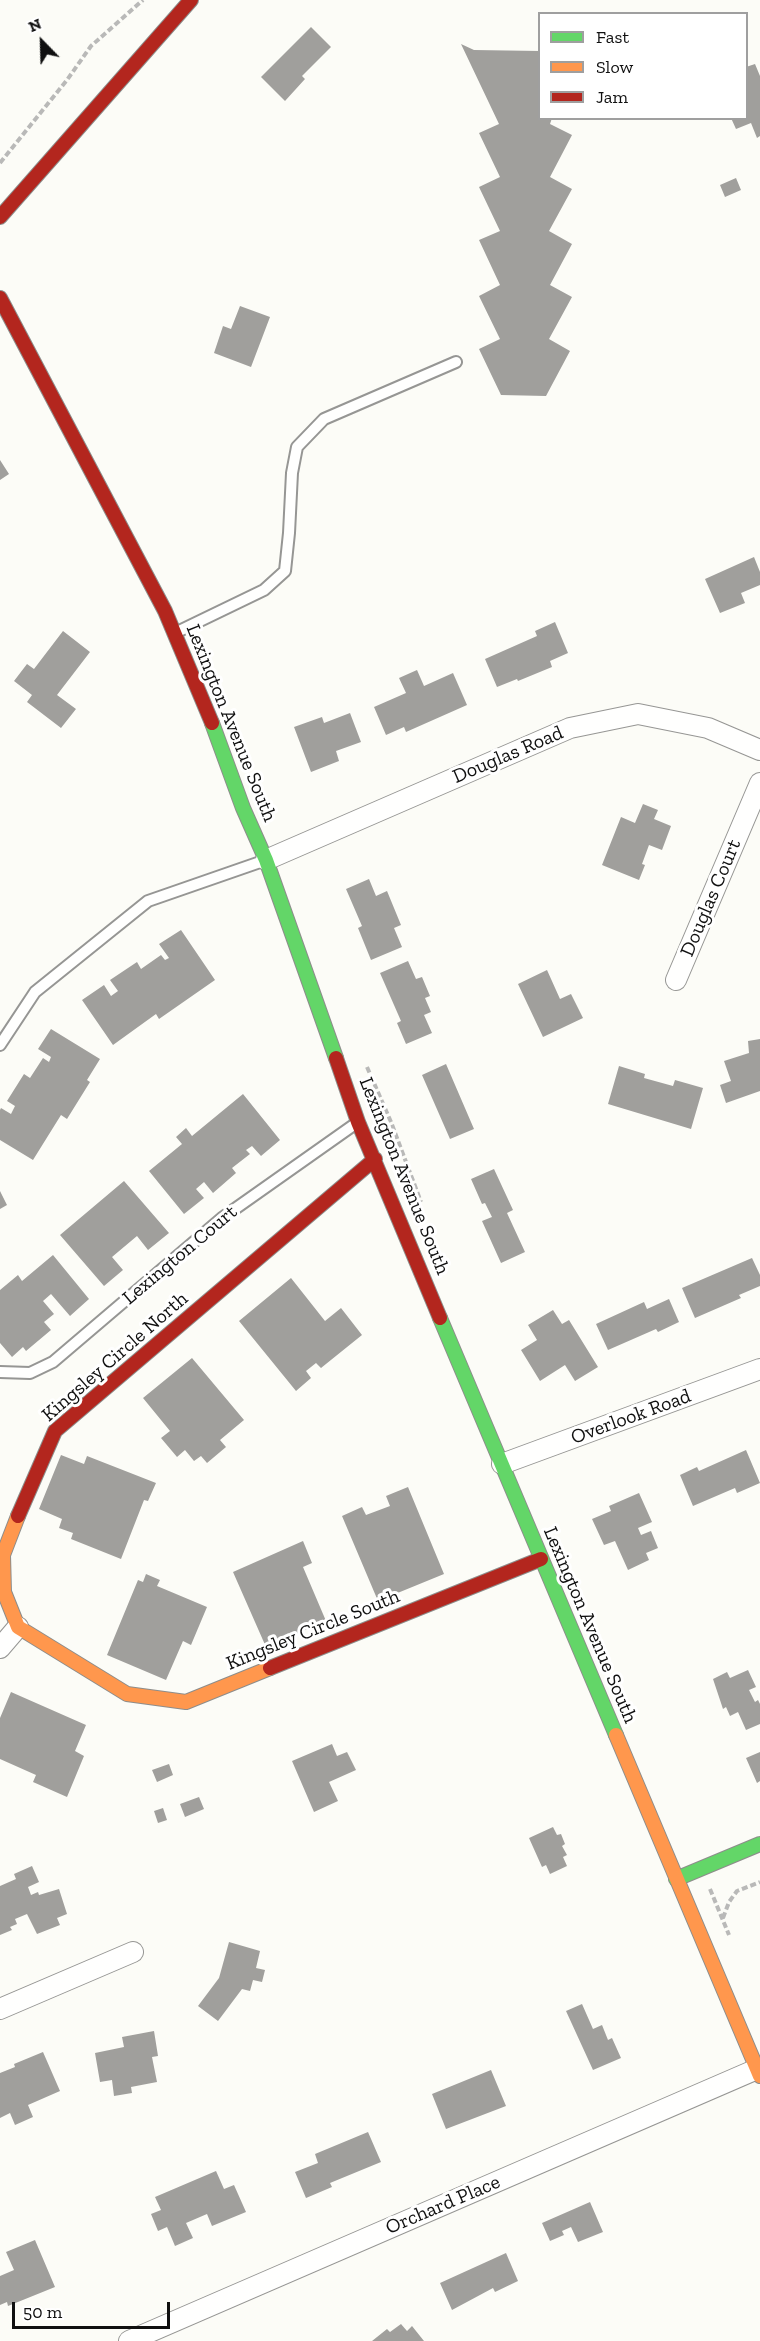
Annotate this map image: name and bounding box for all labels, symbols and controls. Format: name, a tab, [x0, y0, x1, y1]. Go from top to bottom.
north arrow	[12, 12, 72, 72]
legend	[538, 12, 748, 120]
text: N	[25, 14, 44, 36]
text: Fast	[596, 26, 629, 48]
text: Slow	[596, 56, 633, 78]
text: Jam	[596, 86, 628, 108]
street label: Lexington Avenue South	[180, 621, 282, 825]
street label: Douglas Road	[449, 721, 567, 789]
street label: Douglas Court	[676, 836, 746, 960]
street label: Lexington Avenue South	[353, 1074, 455, 1278]
street label: Lexington Court	[118, 1200, 242, 1310]
street label: Kingsley Circle North	[37, 1287, 193, 1427]
street label: Overlook Road	[568, 1384, 694, 1450]
street label: Lexington Avenue South	[538, 1523, 642, 1727]
street label: Kingsley Circle South	[223, 1584, 403, 1676]
street label: Orchard Place	[382, 2170, 504, 2240]
scale bar	[15, 2290, 172, 2328]
text: 50 m	[23, 2301, 62, 2323]

